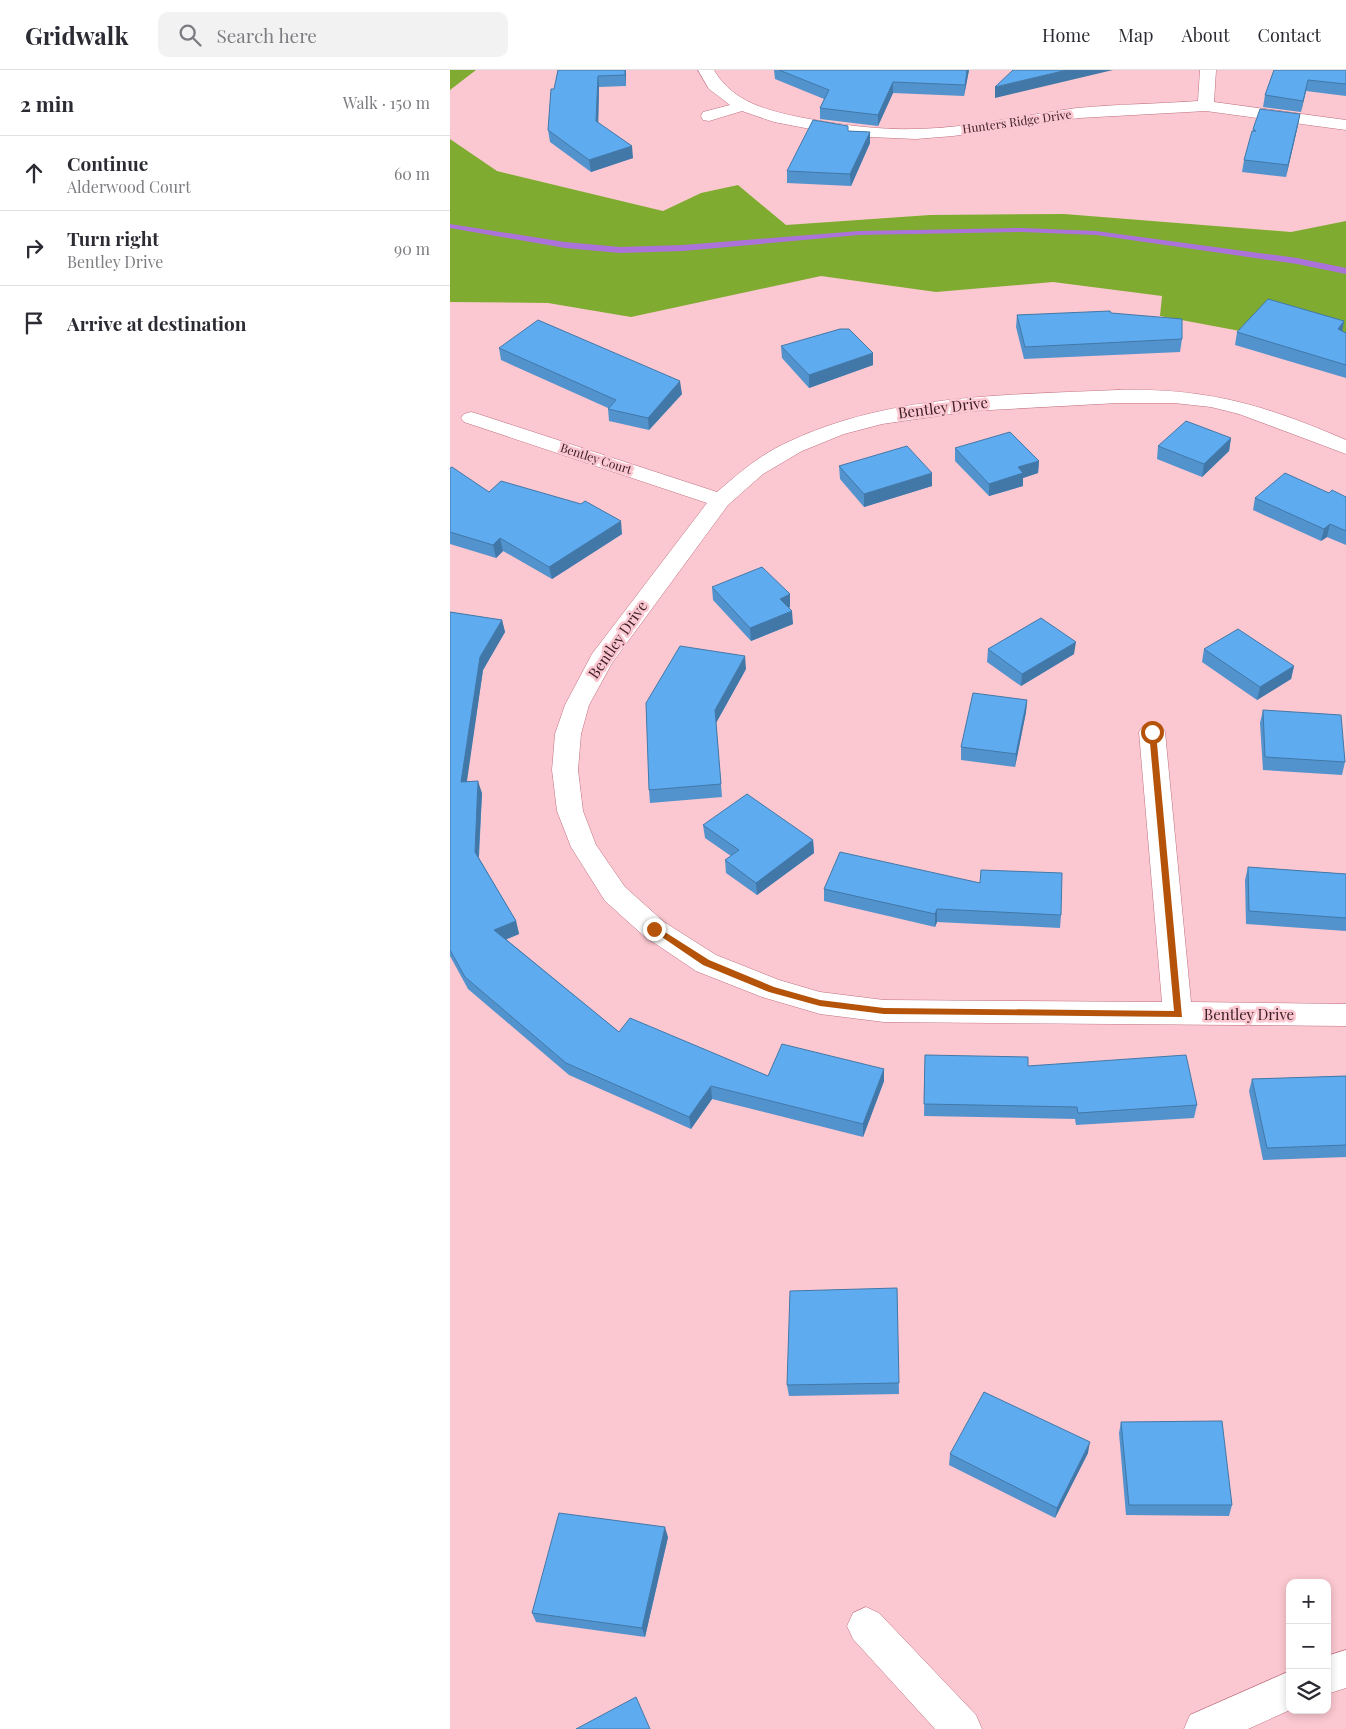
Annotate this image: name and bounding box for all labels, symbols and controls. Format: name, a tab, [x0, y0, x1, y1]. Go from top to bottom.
search box	[158, 12, 508, 57]
text: Gridwalk	[25, 19, 128, 51]
icon: search	[176, 21, 204, 49]
text: Search here	[216, 22, 317, 48]
text: Home	[1042, 23, 1090, 47]
text: Map	[1118, 23, 1153, 47]
text: About	[1181, 23, 1230, 47]
text: Contact	[1258, 23, 1321, 47]
text: 2 min	[20, 89, 74, 117]
text: Walk · 150 m	[343, 92, 430, 113]
street label: Hunters Ridge Drive	[961, 105, 1072, 137]
text: Continue	[67, 150, 148, 176]
icon: ahead	[20, 159, 48, 187]
text: 60 m	[394, 163, 430, 184]
text: Alderwood Court	[67, 176, 191, 197]
text: Turn right	[67, 225, 159, 251]
icon: right	[20, 234, 48, 262]
text: 90 m	[394, 238, 430, 259]
text: Bentley Drive	[67, 251, 163, 272]
icon: arrive	[20, 309, 48, 337]
text: Arrive at destination	[67, 310, 247, 336]
street label: Bentley Drive	[897, 392, 989, 422]
street label: Bentley Court	[558, 439, 635, 477]
street label: Bentley Drive	[583, 597, 651, 682]
route start	[1141, 721, 1164, 744]
route end	[643, 918, 666, 941]
street label: Bentley Drive	[1204, 1004, 1294, 1024]
map controls	[1286, 1579, 1331, 1714]
button: +	[1286, 1579, 1331, 1624]
button: −	[1286, 1624, 1331, 1669]
button: layers	[1286, 1669, 1331, 1714]

